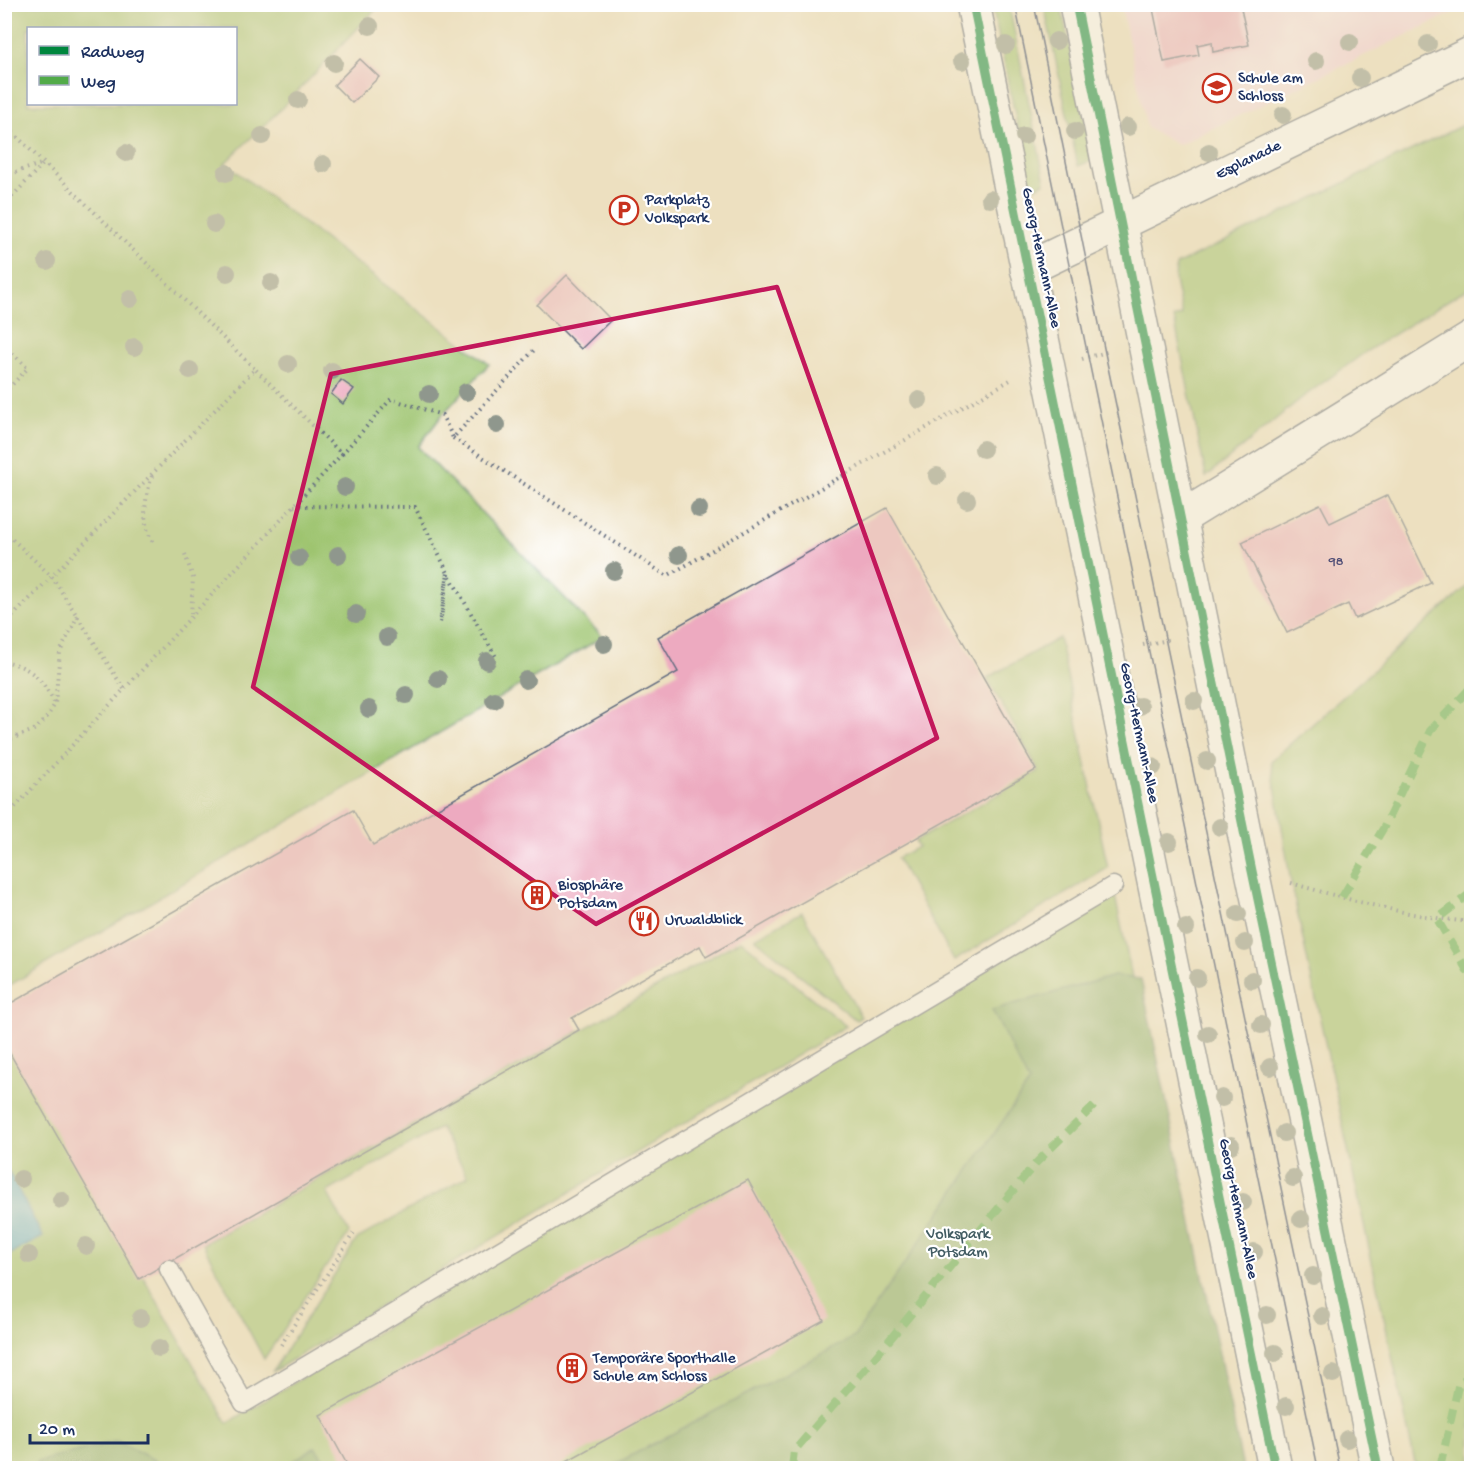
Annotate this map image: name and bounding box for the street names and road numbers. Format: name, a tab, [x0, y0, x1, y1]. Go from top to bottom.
street label: Esplanade	[1213, 137, 1285, 185]
street label: Georg-Hermann-Allee	[1016, 186, 1064, 331]
street label: Georg-Hermann-Allee	[1114, 661, 1162, 806]
street label: Georg-Hermann-Allee	[1213, 1137, 1261, 1282]

